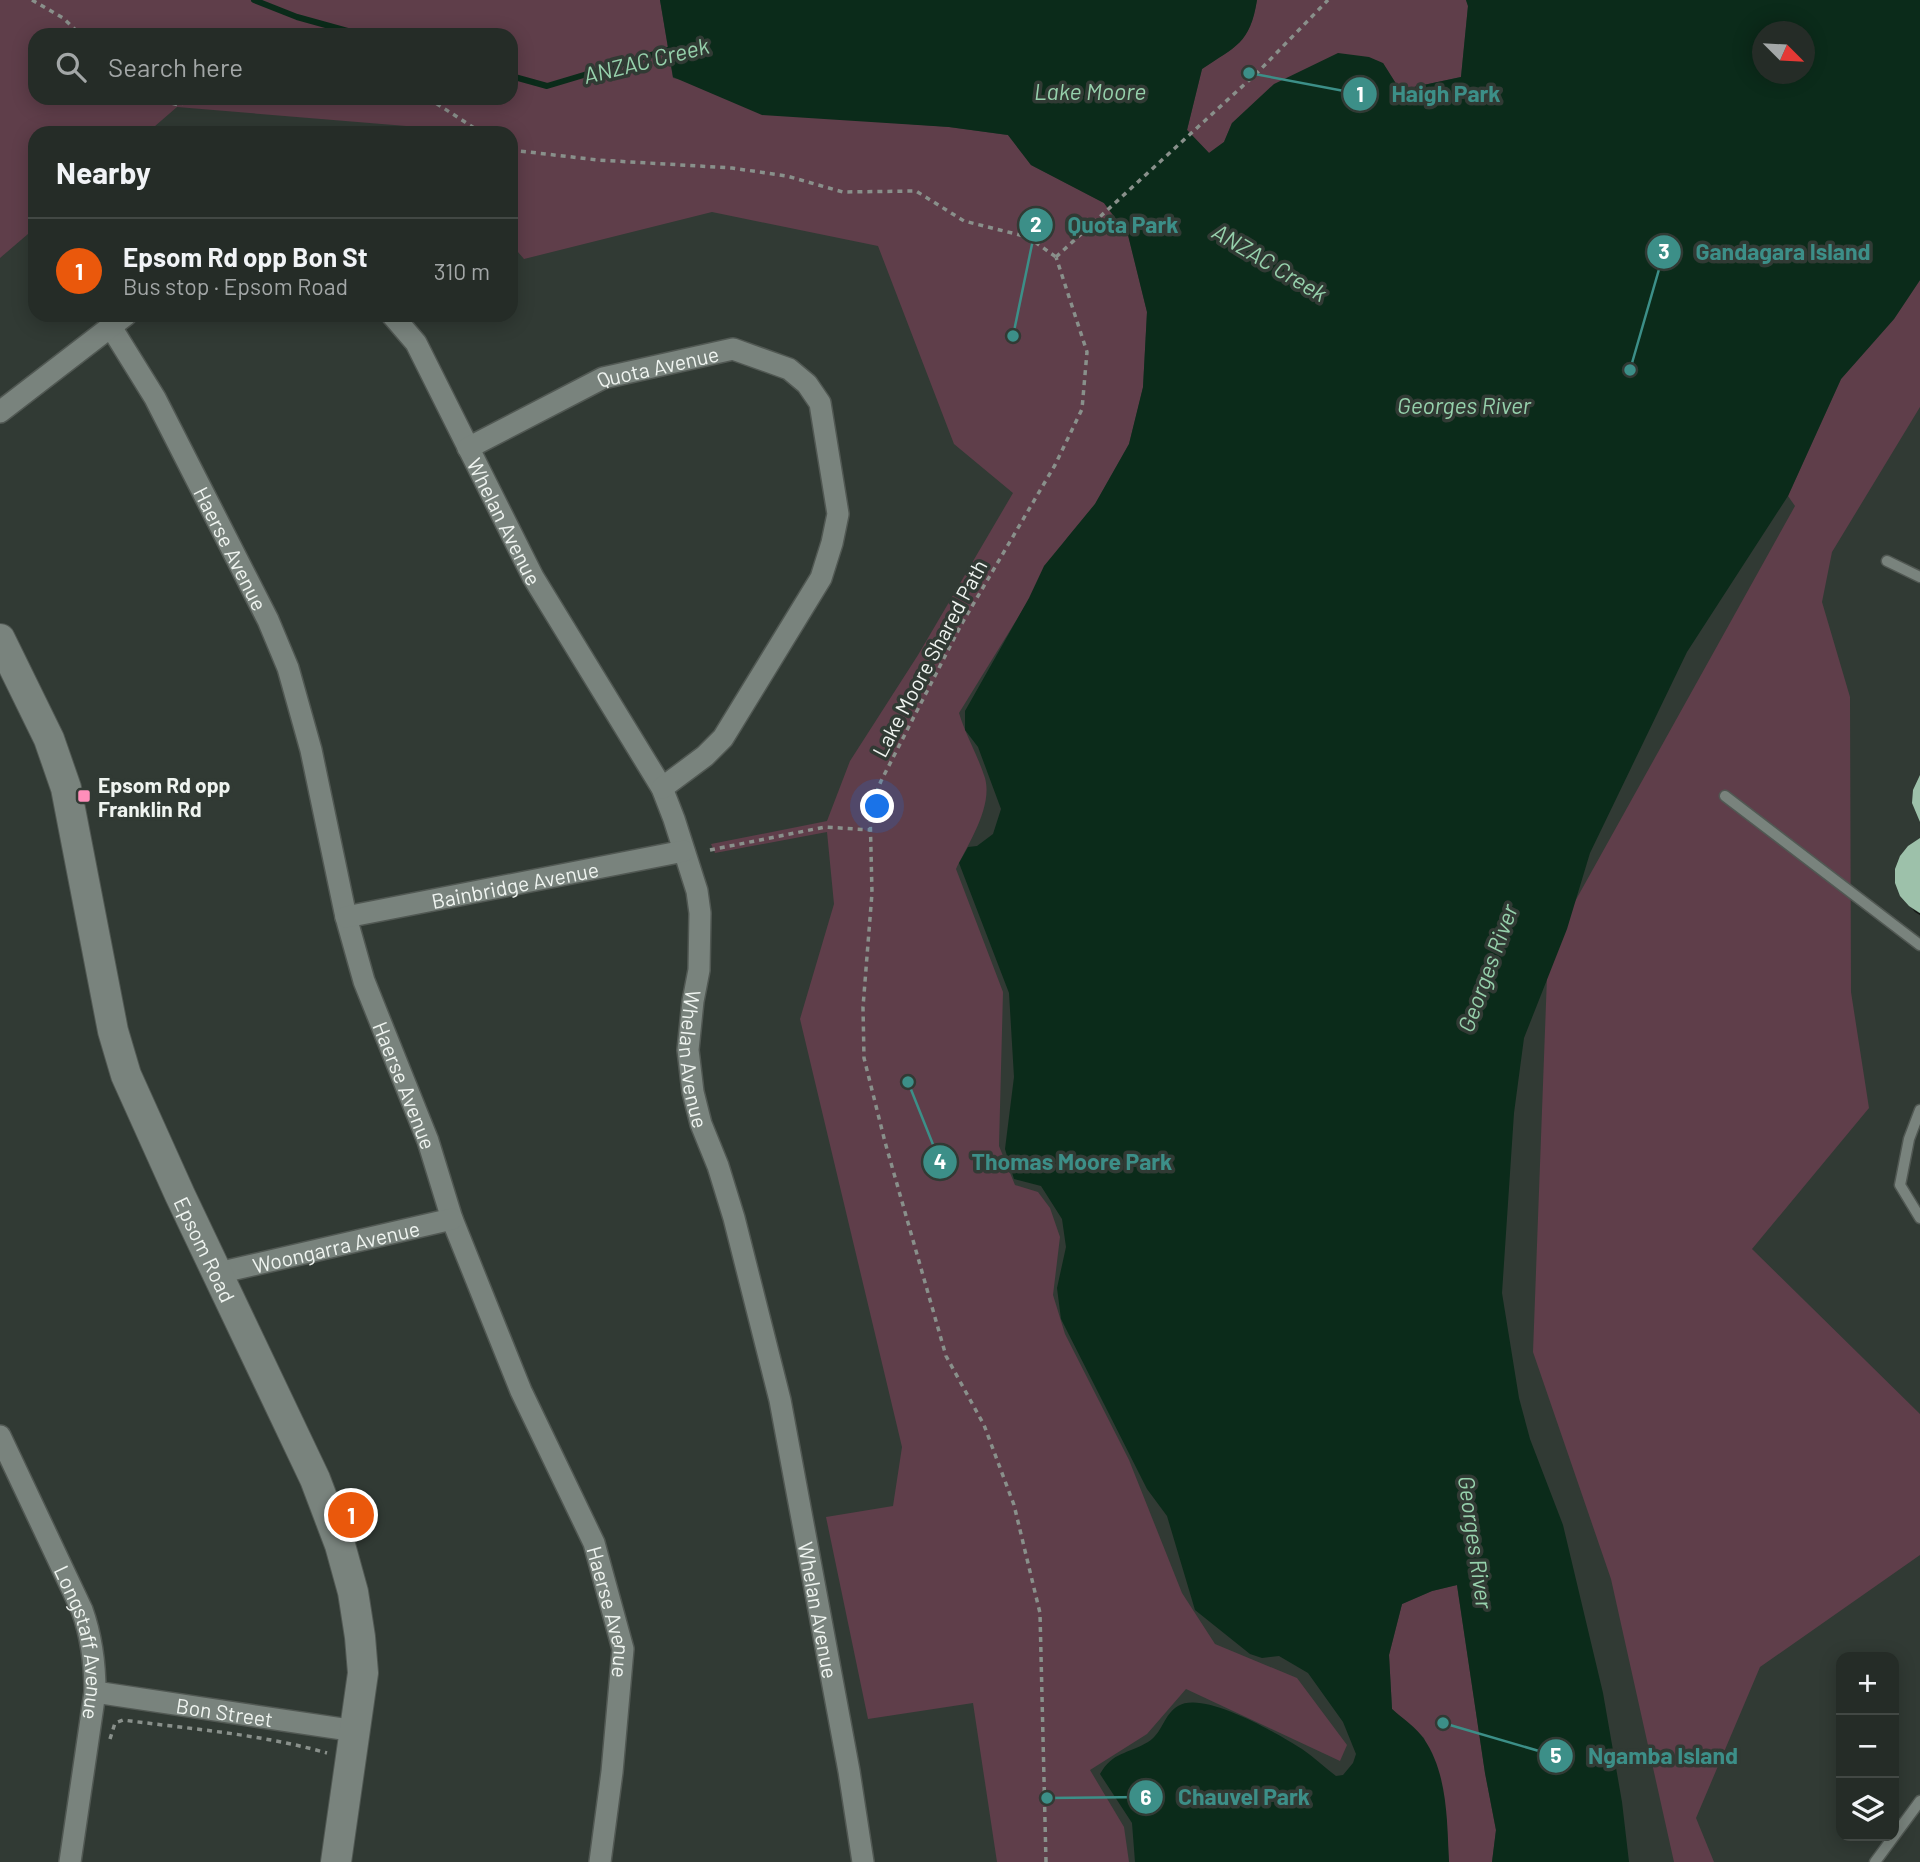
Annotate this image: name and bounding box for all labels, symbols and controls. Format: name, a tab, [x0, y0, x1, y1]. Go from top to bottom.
north arrow	[1752, 21, 1815, 84]
search box	[28, 28, 518, 105]
water label: ANZAC Creek	[580, 31, 712, 89]
icon: search	[52, 48, 90, 86]
text: Search here	[108, 51, 243, 82]
callout: Haigh Park	[1343, 72, 1515, 116]
water label: Lake Moore	[1034, 77, 1146, 105]
text: Haigh Park	[1391, 79, 1501, 107]
text: 1	[1356, 81, 1364, 106]
text: Nearby	[56, 154, 151, 190]
callout: Quota Park	[1019, 203, 1193, 247]
text: Quota Park	[1068, 210, 1178, 238]
text: 2	[1030, 211, 1042, 236]
water label: ANZAC Creek	[1208, 217, 1332, 307]
callout: Gandagara Island	[1646, 230, 1884, 274]
text: Gandagara Island	[1695, 237, 1871, 265]
text: 3	[1658, 238, 1670, 263]
text: Epsom Rd opp Bon St	[123, 241, 368, 272]
text: 1	[75, 257, 83, 285]
text: 310 m	[434, 257, 490, 285]
text: Bus stop · Epsom Road	[123, 272, 348, 300]
street label: Quota Avenue	[592, 340, 721, 392]
water label: Georges River	[1397, 391, 1532, 419]
street label: Whelan Avenue	[463, 453, 547, 589]
street label: Haerse Avenue	[190, 482, 273, 614]
street label: Lake Moore Shared Path	[866, 555, 992, 761]
place label: Epsom Rd opp Franklin Rd	[98, 772, 231, 821]
marker: Epsom Rd opp Franklin Rd	[76, 788, 92, 804]
your location	[860, 789, 894, 823]
street label: Bainbridge Avenue	[429, 855, 601, 913]
water label: Georges River	[1451, 899, 1523, 1036]
street label: Whelan Avenue	[675, 988, 714, 1130]
street label: Haerse Avenue	[369, 1017, 442, 1152]
callout: Thomas Moore Park	[923, 1140, 1187, 1184]
text: Thomas Moore Park	[972, 1147, 1172, 1175]
text: 4	[934, 1148, 946, 1173]
street label: Epsom Road	[170, 1192, 241, 1306]
street label: Woongarra Avenue	[250, 1214, 422, 1277]
water label: Georges River	[1453, 1474, 1499, 1611]
pin: 1	[328, 1489, 374, 1541]
street label: Whelan Avenue	[794, 1540, 844, 1680]
street label: Haerse Avenue	[583, 1543, 636, 1679]
street label: Longstaff Avenue	[50, 1561, 108, 1722]
map controls	[1836, 1652, 1899, 1841]
button: +	[1836, 1652, 1899, 1715]
street label: Bon Street	[174, 1692, 275, 1731]
button: −	[1836, 1715, 1899, 1778]
callout: Ngamba Island	[1539, 1734, 1752, 1778]
text: Ngamba Island	[1588, 1741, 1738, 1769]
text: 5	[1550, 1742, 1562, 1767]
callout: Chauvel Park	[1129, 1775, 1324, 1819]
button: layers	[1836, 1778, 1899, 1841]
text: Chauvel Park	[1178, 1782, 1310, 1810]
text: 6	[1140, 1784, 1152, 1809]

